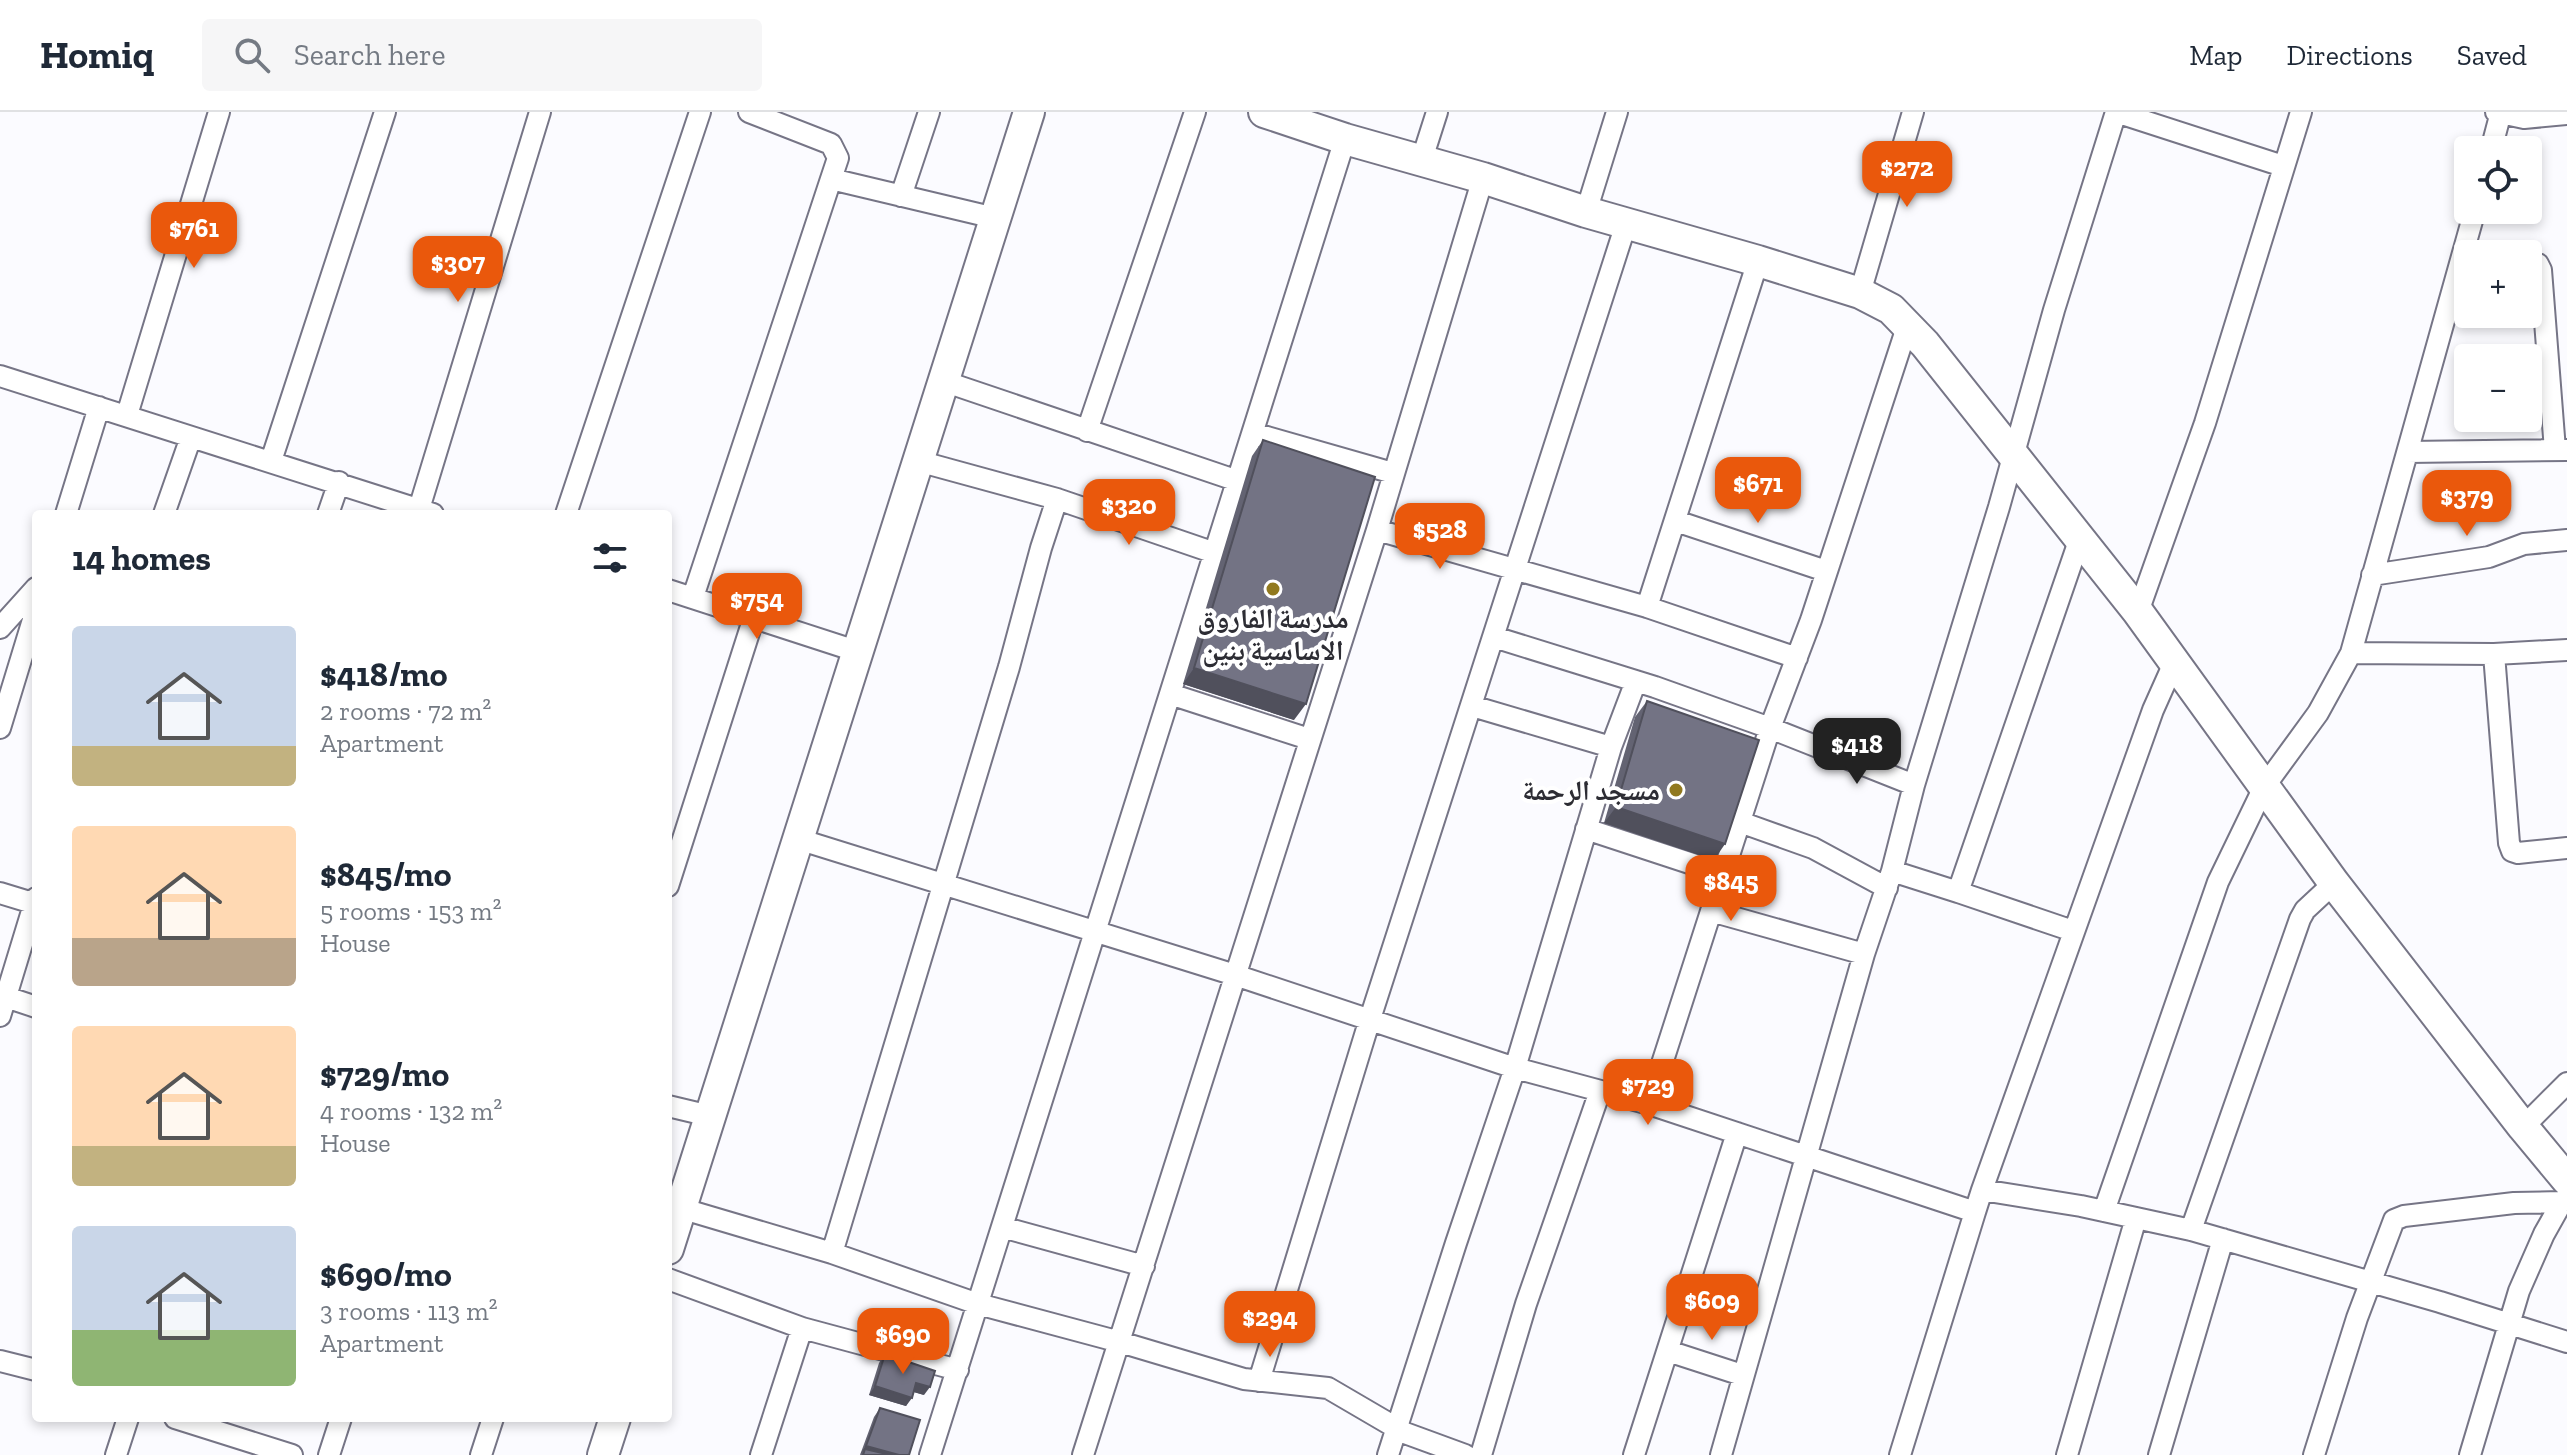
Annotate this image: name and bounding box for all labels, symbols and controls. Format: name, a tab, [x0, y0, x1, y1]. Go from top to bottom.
search box	[202, 19, 762, 91]
text: Homiq	[40, 32, 154, 78]
icon: search	[230, 33, 274, 77]
text: Search here	[294, 37, 446, 73]
text: Map	[2189, 39, 2242, 72]
text: Directions	[2286, 39, 2413, 72]
text: Saved	[2457, 39, 2527, 72]
map controls	[2454, 136, 2542, 432]
button: locate	[2454, 136, 2542, 224]
pin: $272	[1860, 141, 1954, 209]
text: $272	[1880, 151, 1934, 183]
pin: $761	[147, 202, 241, 270]
text: $761	[169, 212, 219, 244]
pin: $307	[411, 236, 505, 304]
button: +	[2454, 240, 2542, 328]
text: $307	[431, 246, 485, 278]
button: −	[2454, 344, 2542, 432]
pin: $671	[1711, 457, 1805, 525]
text: $671	[1733, 467, 1783, 499]
pin: $379	[2420, 470, 2514, 538]
pin: $320	[1082, 479, 1176, 547]
text: $379	[2440, 480, 2494, 512]
text: $320	[1101, 489, 1157, 521]
pin: $528	[1393, 503, 1487, 571]
text: $528	[1413, 513, 1467, 545]
icon: filters	[588, 536, 632, 580]
text: 14 homes	[72, 538, 211, 579]
pin: $754	[710, 573, 804, 641]
marker: مدرسة الفاروق الاساسية بنين	[1264, 580, 1282, 598]
text: $754	[730, 583, 784, 615]
place label: مدرسة الفاروق الاساسية بنين	[1197, 602, 1349, 668]
text: $418/mo	[320, 654, 448, 695]
icon: home	[136, 658, 232, 754]
text: 2 rooms · 72 m²	[320, 695, 491, 727]
pin: $418	[1810, 718, 1904, 786]
text: Apartment	[320, 727, 443, 759]
text: $418	[1831, 728, 1883, 760]
place label: مسجد الرحمة	[1522, 774, 1660, 807]
marker: مسجد الرحمة	[1667, 781, 1685, 799]
text: $845/mo	[320, 854, 452, 895]
pin: $845	[1684, 855, 1778, 923]
icon: home	[136, 858, 232, 954]
text: $845	[1703, 865, 1759, 897]
text: 5 rooms · 153 m²	[320, 895, 502, 927]
text: House	[320, 927, 391, 959]
text: $729/mo	[320, 1054, 449, 1095]
icon: home	[136, 1058, 232, 1154]
pin: $729	[1601, 1059, 1695, 1127]
text: $729	[1621, 1069, 1675, 1101]
text: 4 rooms · 132 m²	[320, 1095, 502, 1127]
text: House	[320, 1127, 391, 1159]
text: $690/mo	[320, 1254, 452, 1295]
icon: home	[136, 1258, 232, 1354]
pin: $609	[1665, 1274, 1759, 1342]
text: $609	[1684, 1284, 1740, 1316]
pin: $294	[1223, 1291, 1317, 1359]
text: 3 rooms · 113 m²	[320, 1295, 498, 1327]
text: $294	[1242, 1301, 1298, 1333]
pin: $690	[856, 1308, 950, 1376]
text: $690	[875, 1318, 931, 1350]
text: Apartment	[320, 1327, 443, 1359]

